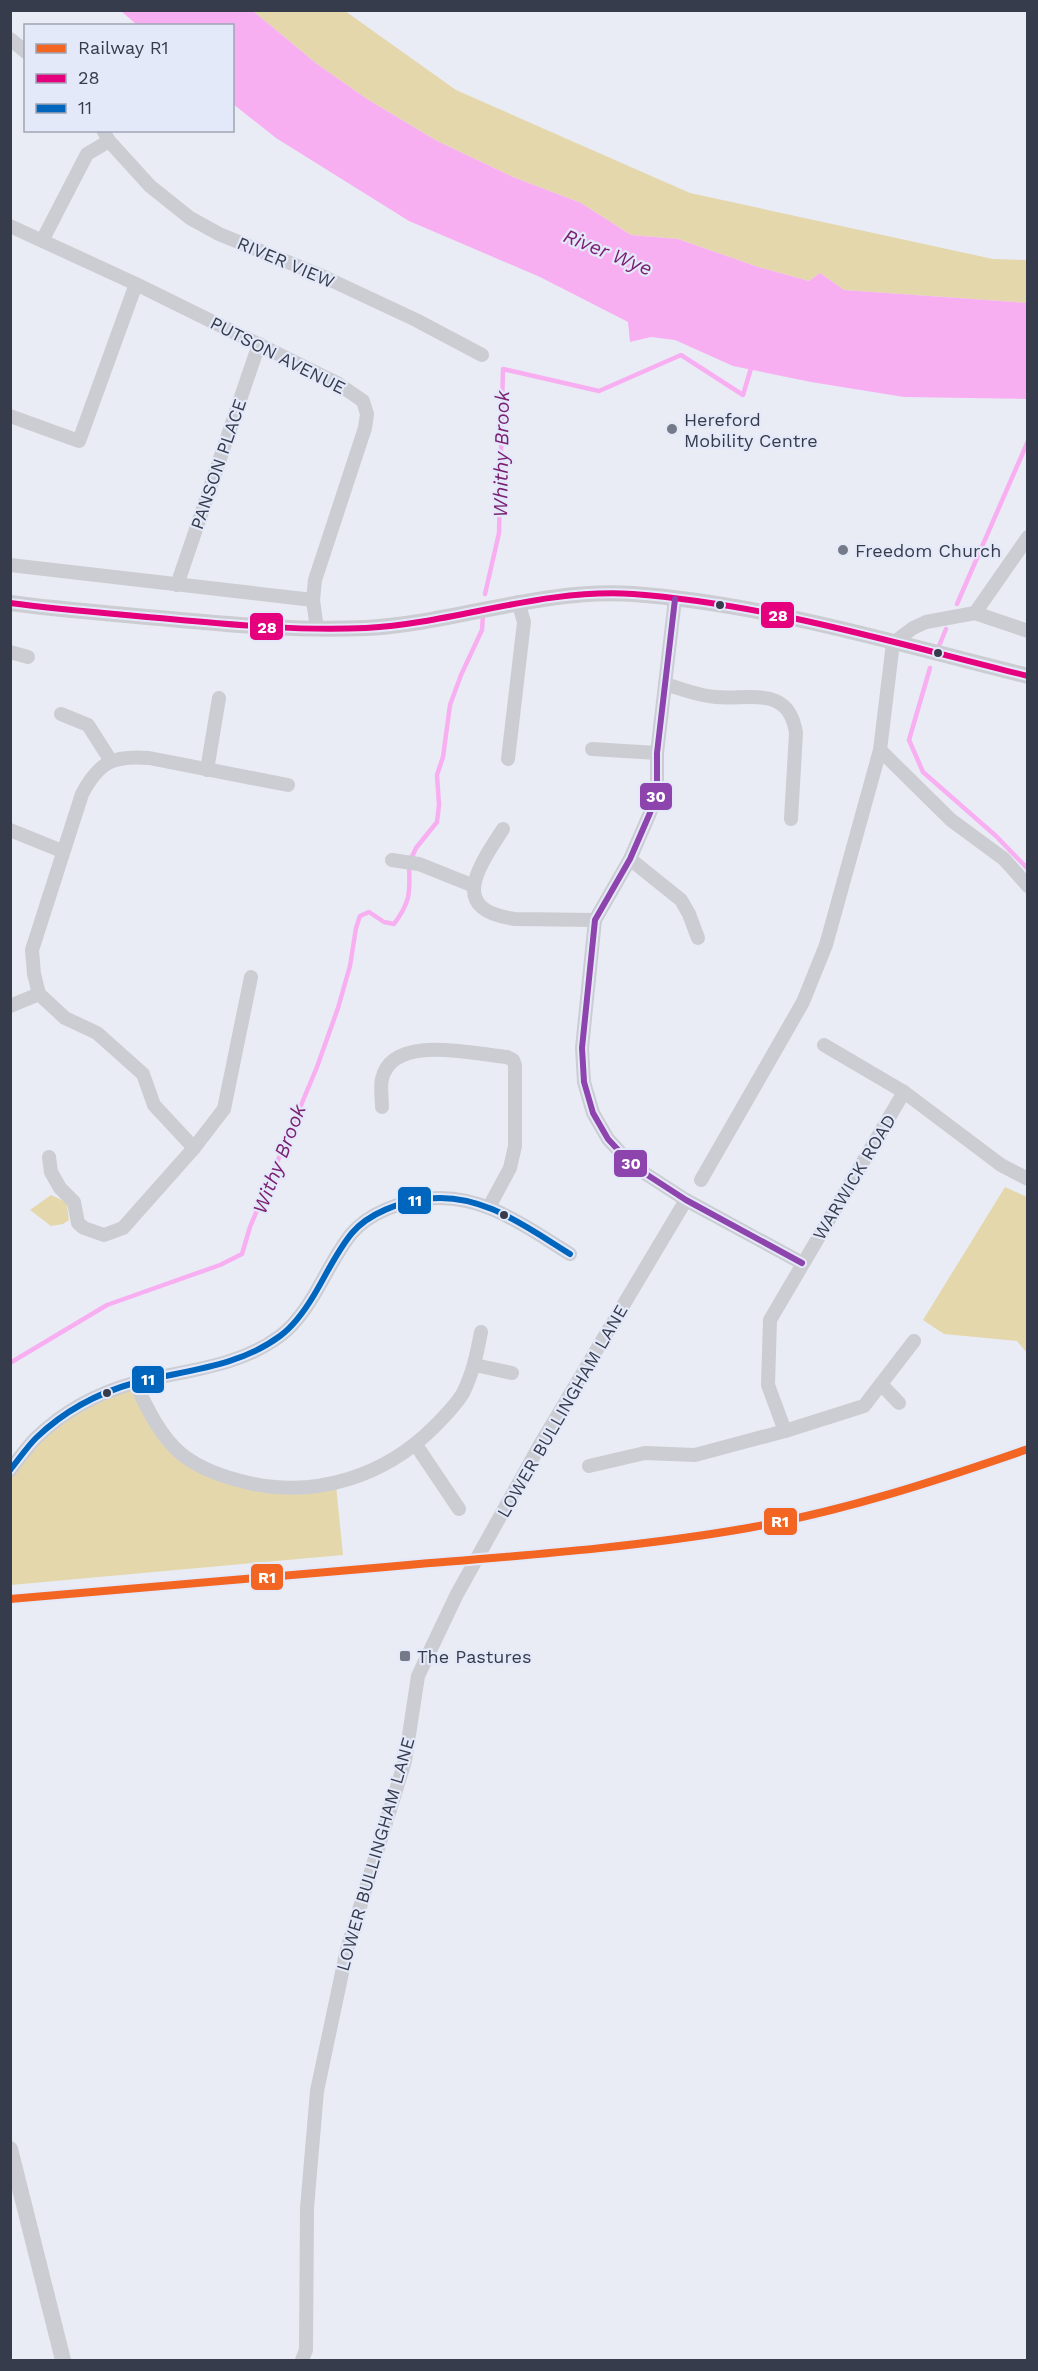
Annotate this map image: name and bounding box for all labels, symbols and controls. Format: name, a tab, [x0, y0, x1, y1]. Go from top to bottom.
legend	[24, 24, 234, 132]
text: Railway R1	[78, 37, 169, 58]
text: 28	[78, 67, 100, 88]
text: 11	[78, 97, 92, 118]
water label: River Wye	[560, 223, 656, 281]
street label: RIVER VIEW	[234, 232, 338, 292]
street label: PUTSON AVENUE	[207, 312, 349, 398]
water label: Whithy Brook	[488, 389, 514, 518]
street label: PANSON PLACE	[186, 396, 250, 532]
place label: Hereford Mobility Centre	[684, 409, 818, 451]
marker: Hereford Mobility Centre	[665, 422, 679, 436]
place label: Freedom Church	[855, 540, 1001, 561]
marker: Freedom Church	[836, 543, 850, 557]
unlabelled marker	[714, 599, 726, 611]
line badge: 28	[760, 601, 795, 629]
text: 28	[768, 606, 788, 625]
line badge: 28	[249, 612, 284, 641]
text: 28	[257, 618, 277, 637]
unlabelled marker	[932, 647, 944, 659]
line badge: 30	[639, 782, 673, 811]
text: 30	[646, 787, 666, 806]
water label: Withy Brook	[247, 1100, 311, 1217]
street label: WARWICK ROAD	[808, 1110, 900, 1244]
line badge: 30	[613, 1149, 648, 1178]
text: 30	[621, 1154, 641, 1173]
line badge: 11	[397, 1186, 432, 1215]
text: 11	[408, 1191, 422, 1210]
unlabelled marker	[498, 1209, 510, 1221]
street label: LOWER BULLINGHAM LANE	[492, 1301, 632, 1521]
line badge: 11	[131, 1365, 165, 1394]
text: 11	[141, 1370, 155, 1389]
unlabelled marker	[101, 1387, 113, 1399]
line badge: R1	[763, 1507, 798, 1536]
text: R1	[771, 1512, 789, 1531]
line badge: R1	[250, 1563, 284, 1591]
text: R1	[258, 1568, 276, 1587]
place label: The Pastures	[417, 1646, 531, 1667]
marker: The Pastures	[398, 1649, 412, 1663]
street label: LOWER BULLINGHAM LANE	[332, 1735, 418, 1973]

